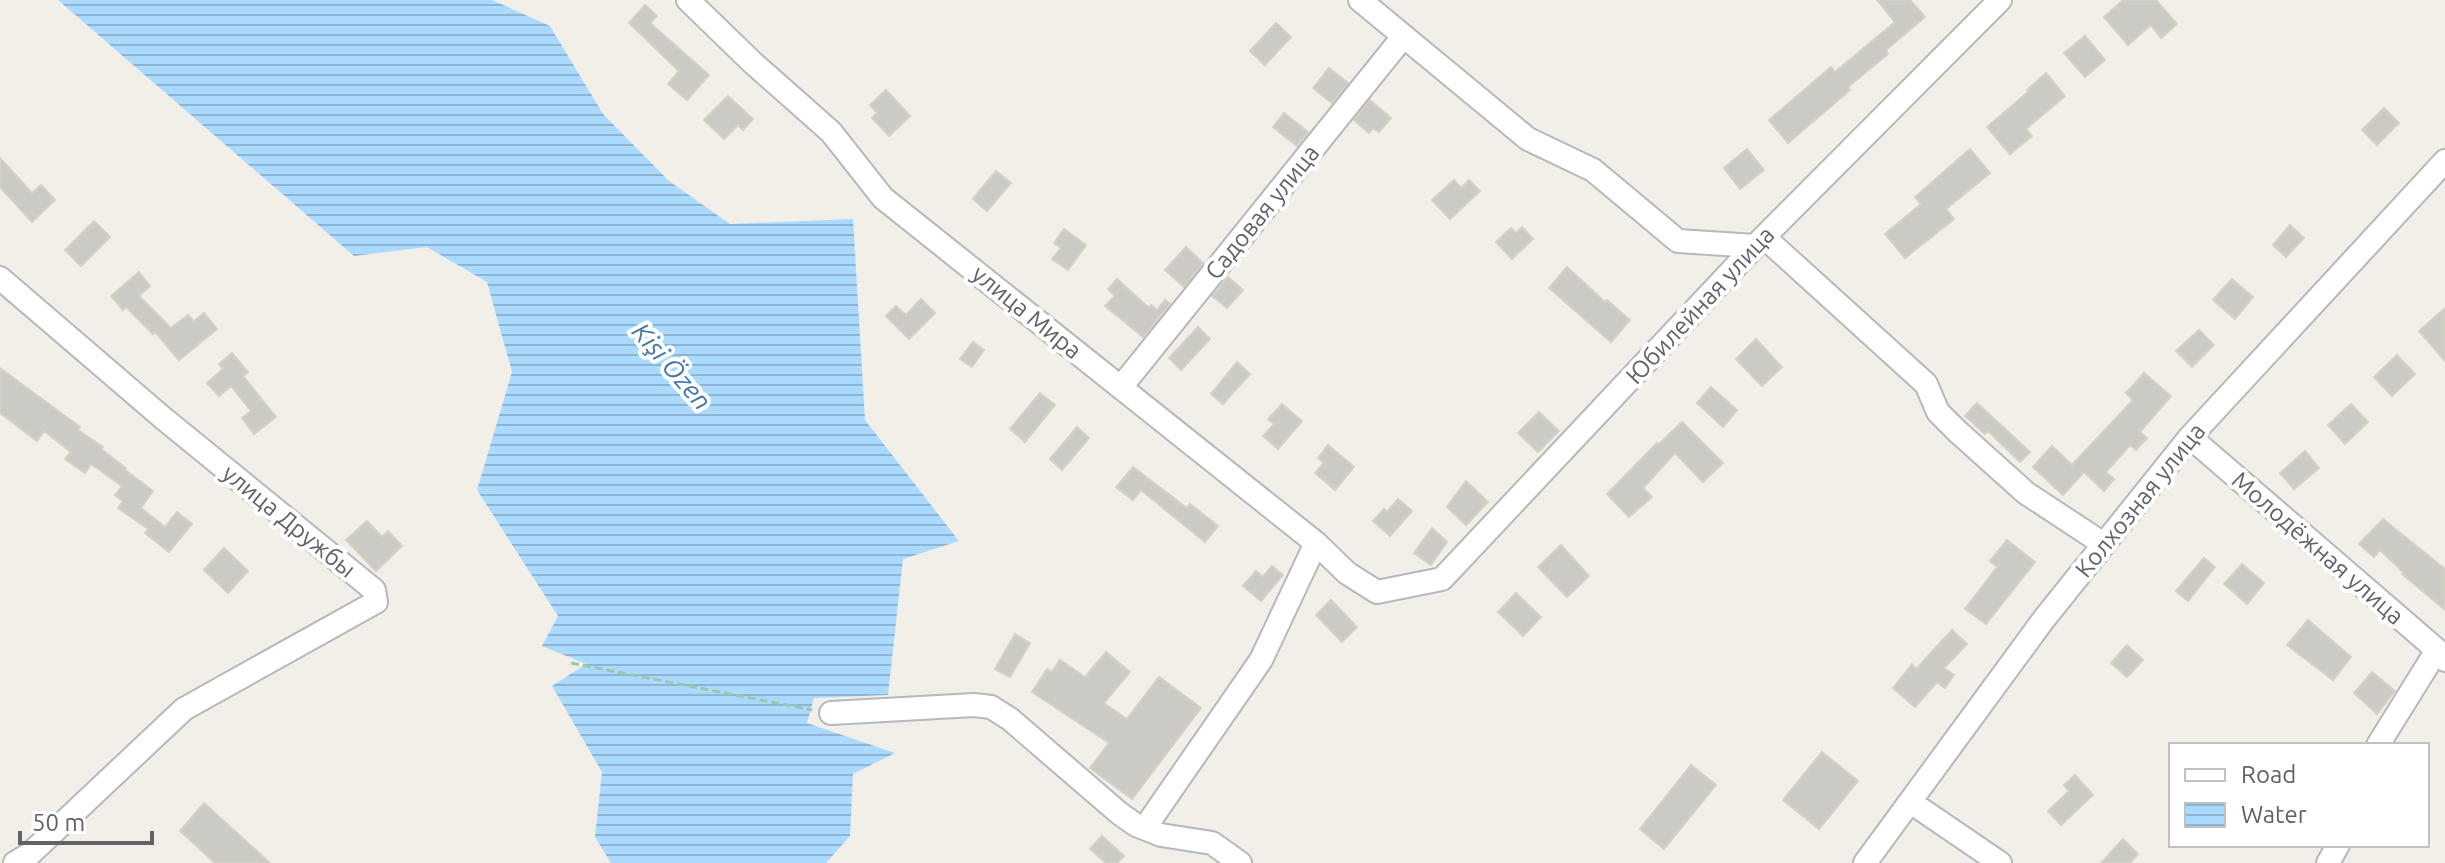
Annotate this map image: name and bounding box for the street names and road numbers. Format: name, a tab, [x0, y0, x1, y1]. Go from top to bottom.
street label: Садовая улица	[1200, 139, 1324, 285]
street label: Юбилейная улица	[1620, 221, 1780, 389]
street label: улица Мира	[967, 260, 1087, 364]
street label: Колхозная улица	[2070, 418, 2210, 582]
street label: улица Дружбы	[217, 459, 361, 583]
street label: Молодёжная улица	[2227, 466, 2409, 630]

